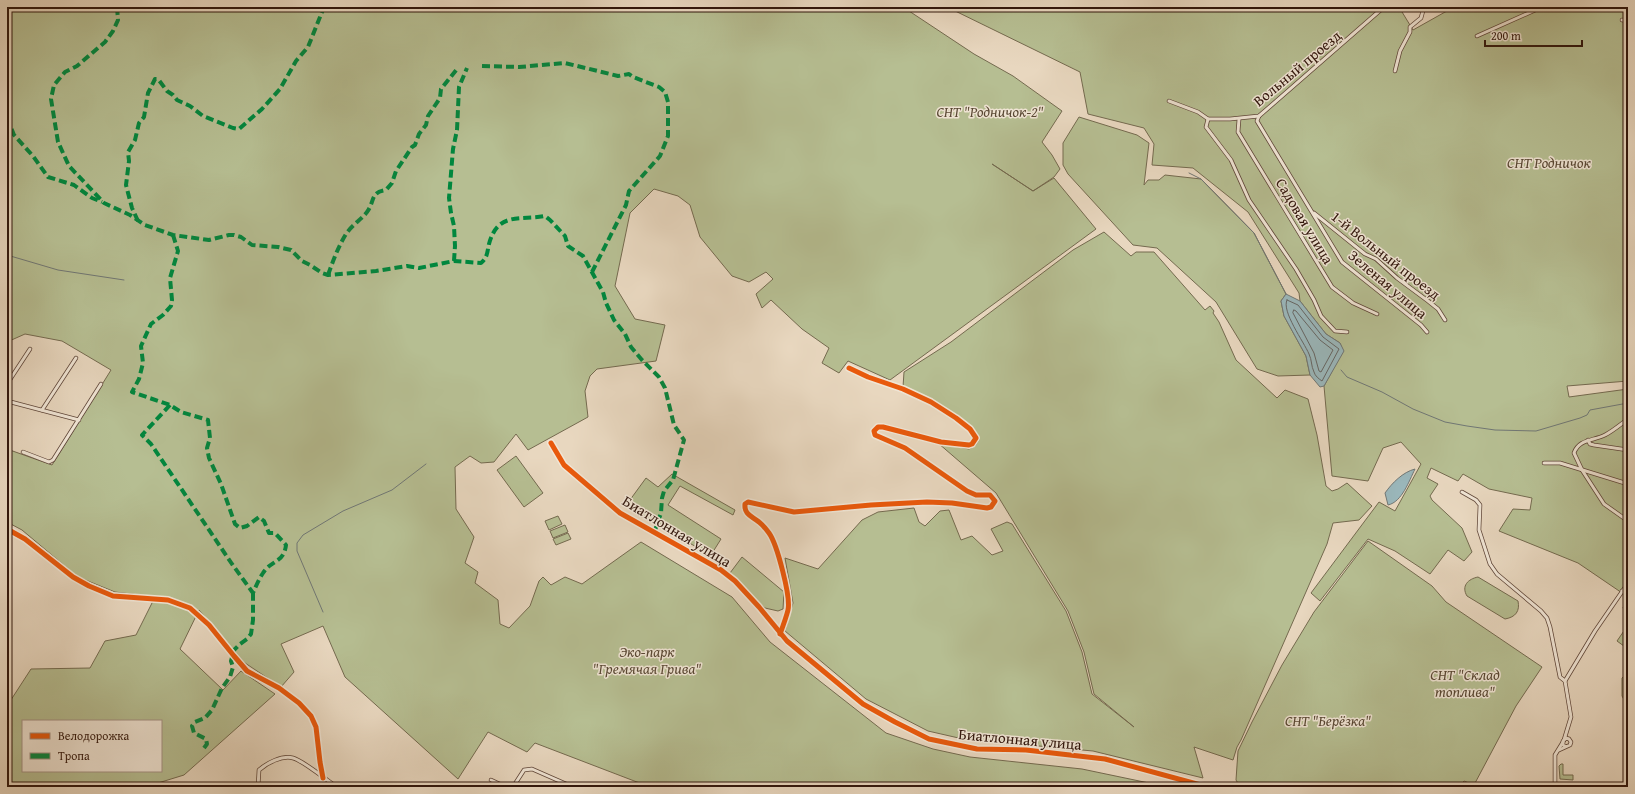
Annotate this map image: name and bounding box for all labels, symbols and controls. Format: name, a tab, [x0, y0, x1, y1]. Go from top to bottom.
scale bar	[1485, 22, 1582, 48]
street label: Вольный проезд	[1249, 25, 1345, 111]
text: 200 m	[1491, 27, 1521, 44]
park label: СНТ "Родничок-2"	[936, 101, 1044, 122]
park label: СНТ Родничок	[1507, 152, 1592, 173]
street label: Садовая улица	[1271, 174, 1339, 269]
street label: 1-й Вольный проезд	[1327, 206, 1445, 304]
street label: Зеленая улица	[1344, 245, 1433, 324]
street label: Биатлонная улица	[619, 490, 736, 572]
park label: Эко-парк "Гремячая Грива"	[593, 641, 701, 679]
park label: СНТ "Склад топлива"	[1430, 664, 1500, 702]
park label: СНТ "Берёзка"	[1285, 710, 1371, 731]
legend	[22, 720, 162, 772]
street label: Биатлонная улица	[957, 723, 1083, 755]
text: Велодорожка	[58, 727, 129, 744]
text: Тропа	[58, 747, 90, 764]

